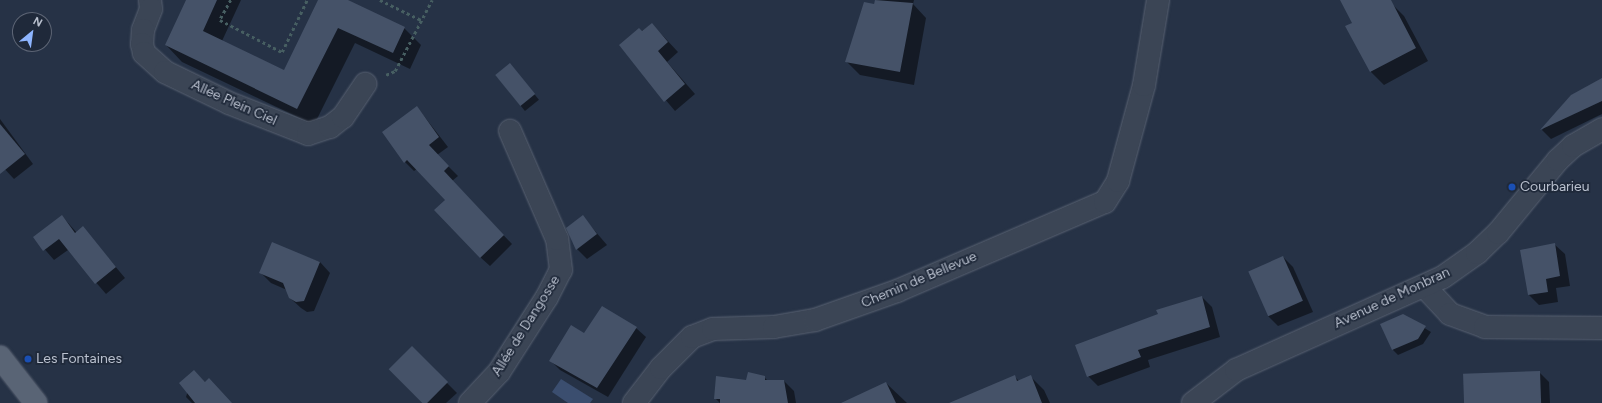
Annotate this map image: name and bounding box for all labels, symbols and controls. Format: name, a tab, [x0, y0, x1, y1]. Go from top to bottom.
north arrow	[12, 12, 52, 52]
text: N	[31, 14, 44, 30]
street label: Allée Plein Ciel	[189, 77, 279, 129]
place label: Courbarieu	[1520, 179, 1590, 195]
marker: Courbarieu	[1507, 182, 1517, 192]
street label: Chemin de Bellevue	[859, 248, 979, 312]
street label: Avenue de Monbran	[1331, 264, 1453, 332]
street label: Allée de Dangosse	[488, 273, 564, 379]
place label: Les Fontaines	[36, 351, 122, 367]
marker: Les Fontaines	[23, 354, 33, 364]

